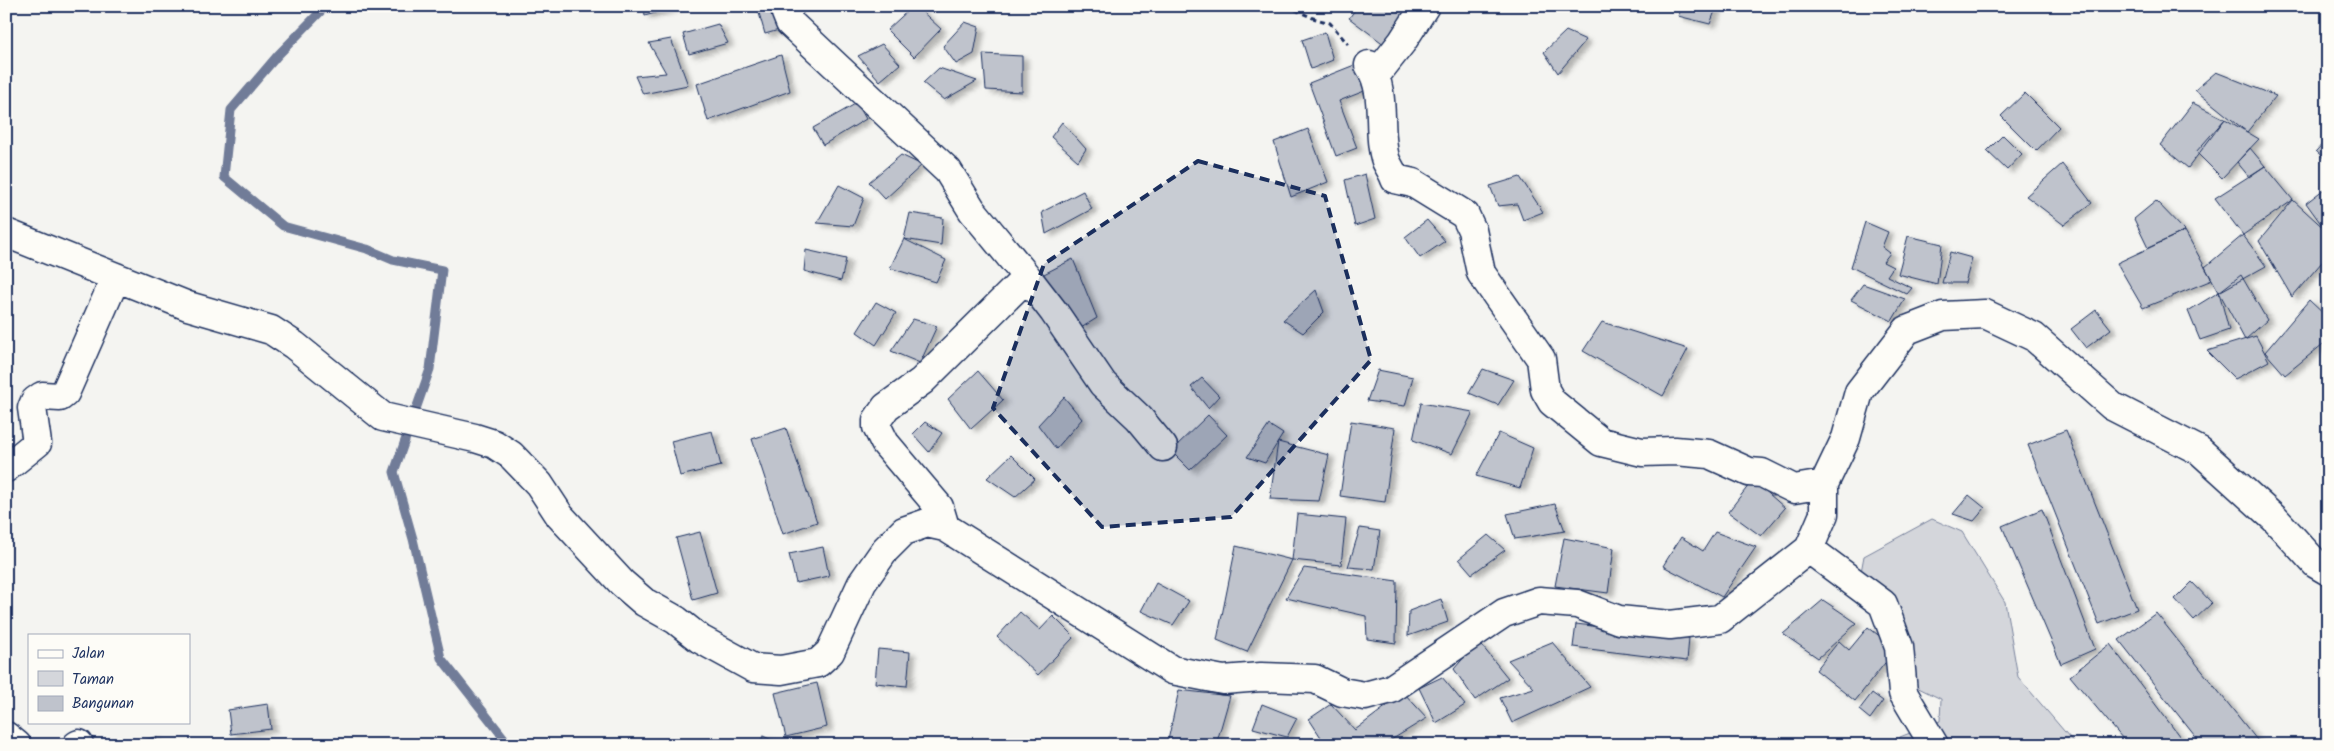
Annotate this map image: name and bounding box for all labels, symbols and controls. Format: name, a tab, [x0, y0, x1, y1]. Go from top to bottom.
legend	[28, 634, 190, 724]
text: Jalan	[72, 642, 105, 666]
text: Taman	[72, 668, 114, 692]
text: Bangunan	[72, 692, 134, 716]

